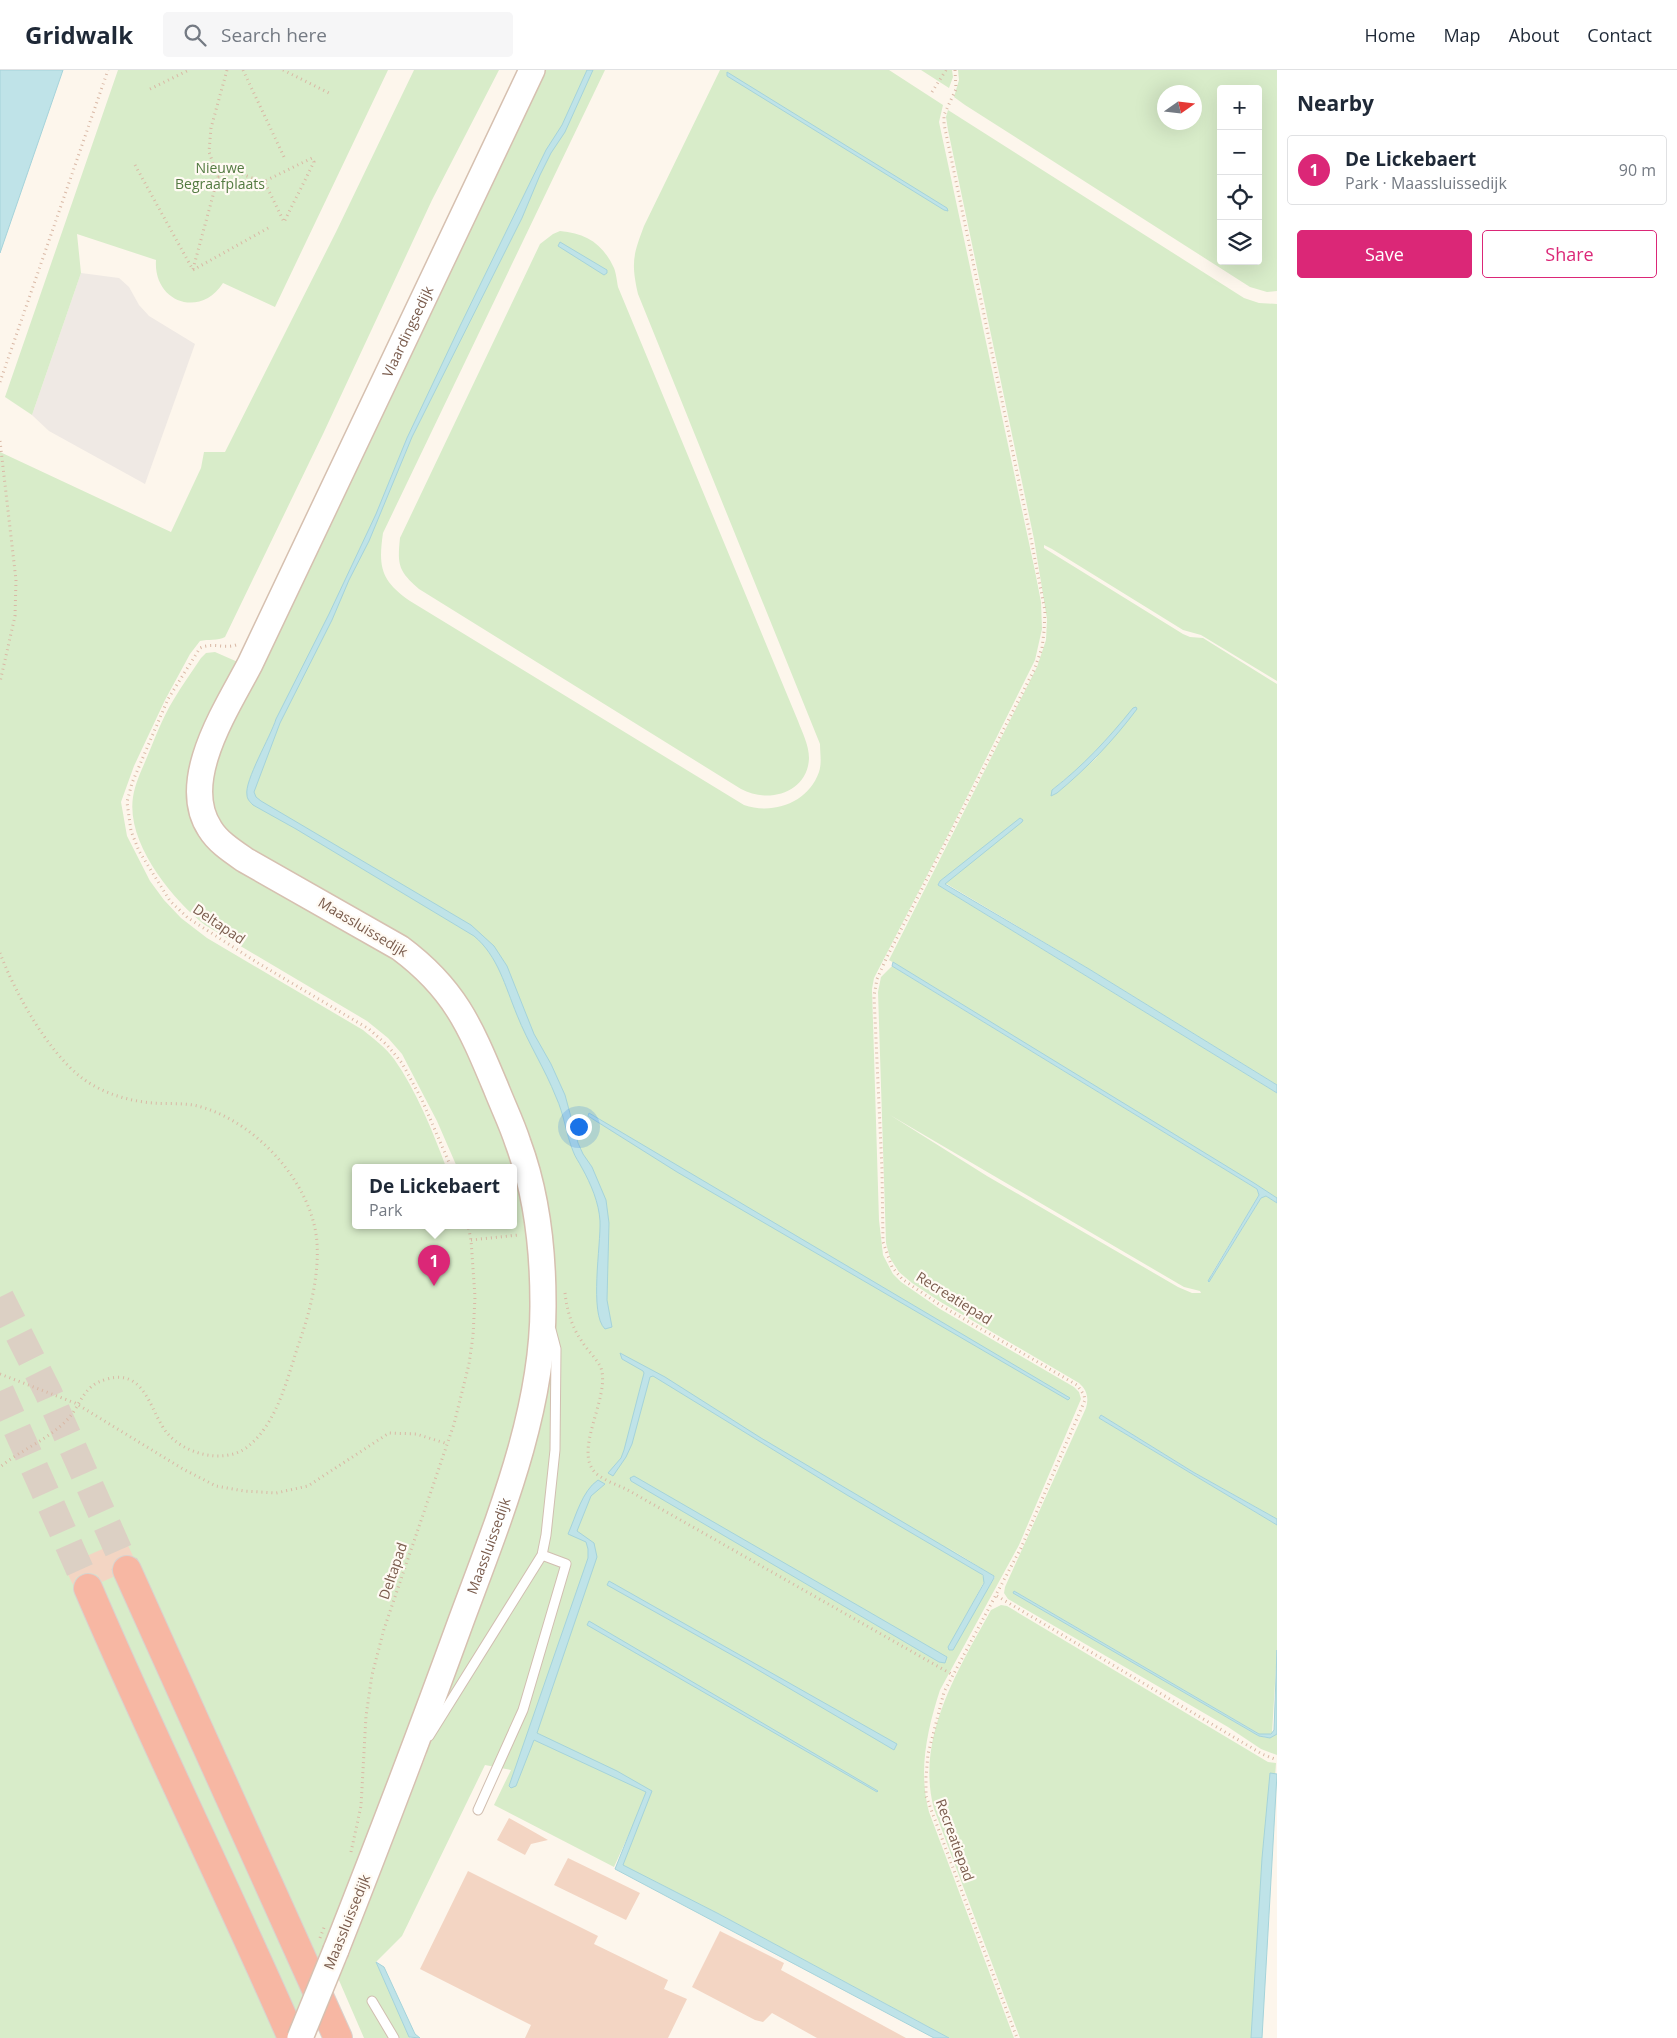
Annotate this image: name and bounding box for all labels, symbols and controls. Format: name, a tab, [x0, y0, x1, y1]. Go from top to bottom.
search box	[163, 12, 513, 57]
text: Gridwalk	[25, 18, 133, 51]
icon: search	[181, 21, 209, 49]
text: Search here	[221, 22, 327, 48]
text: Home	[1365, 23, 1415, 47]
text: Map	[1443, 23, 1481, 47]
text: About	[1509, 23, 1559, 47]
text: Contact	[1587, 23, 1652, 47]
north arrow	[1157, 85, 1202, 130]
map controls	[1217, 85, 1262, 265]
button: +	[1217, 85, 1262, 130]
text: Nearby	[1297, 89, 1374, 117]
button: −	[1217, 130, 1262, 175]
text: De Lickebaert	[1345, 146, 1476, 172]
park label: Nieuwe Begraafplaats	[175, 158, 265, 193]
text: 1	[1309, 159, 1319, 181]
text: 90 m	[1619, 159, 1656, 181]
text: Park · Maassluissedijk	[1345, 172, 1507, 194]
button: locate	[1217, 175, 1262, 220]
button: layers	[1217, 220, 1262, 265]
button: Save	[1297, 230, 1472, 278]
button: Share	[1482, 230, 1657, 278]
street label: Vlaardingsedijk	[378, 282, 437, 380]
street label: Maassluissedijk	[315, 892, 412, 961]
street label: Deltapad	[189, 899, 249, 948]
your location	[566, 1114, 592, 1140]
popup	[352, 1164, 517, 1229]
text: De Lickebaert	[369, 1173, 500, 1199]
text: Park	[369, 1199, 402, 1221]
pin: 1	[418, 1245, 450, 1286]
street label: Recreatiepad	[913, 1267, 996, 1328]
street label: Maassluissedijk	[462, 1494, 514, 1597]
street label: Deltapad	[374, 1540, 411, 1602]
street label: Recreatiepad	[932, 1796, 979, 1883]
street label: Maassluissedijk	[319, 1871, 375, 1972]

